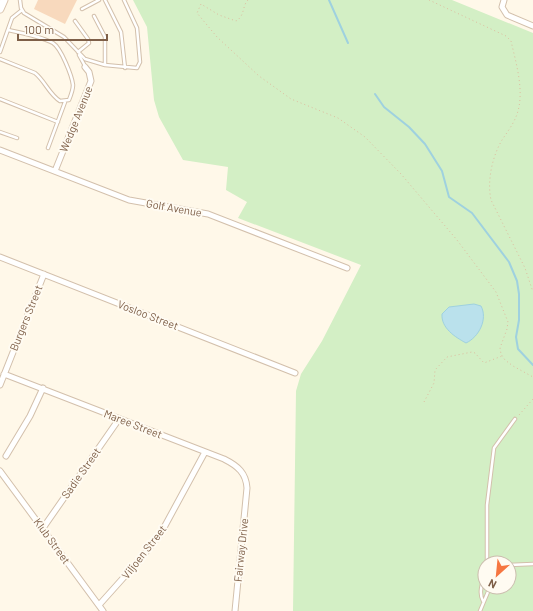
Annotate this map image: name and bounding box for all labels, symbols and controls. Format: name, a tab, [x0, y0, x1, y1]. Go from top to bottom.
scale bar	[18, 16, 107, 42]
text: 100 m	[24, 22, 54, 36]
street label: Wedge Avenue	[56, 84, 95, 154]
street label: Golf Avenue	[145, 196, 203, 219]
street label: Burgers Street	[6, 283, 45, 353]
street label: Vosloo Street	[116, 297, 180, 332]
street label: Maree Street	[102, 406, 164, 441]
street label: Sadie Street	[58, 445, 103, 501]
street label: Klub Street	[31, 515, 73, 566]
street label: Fairway Drive	[231, 517, 250, 582]
street label: Viljoen Street	[119, 522, 169, 581]
north arrow	[477, 555, 517, 595]
text: N	[486, 577, 498, 592]

